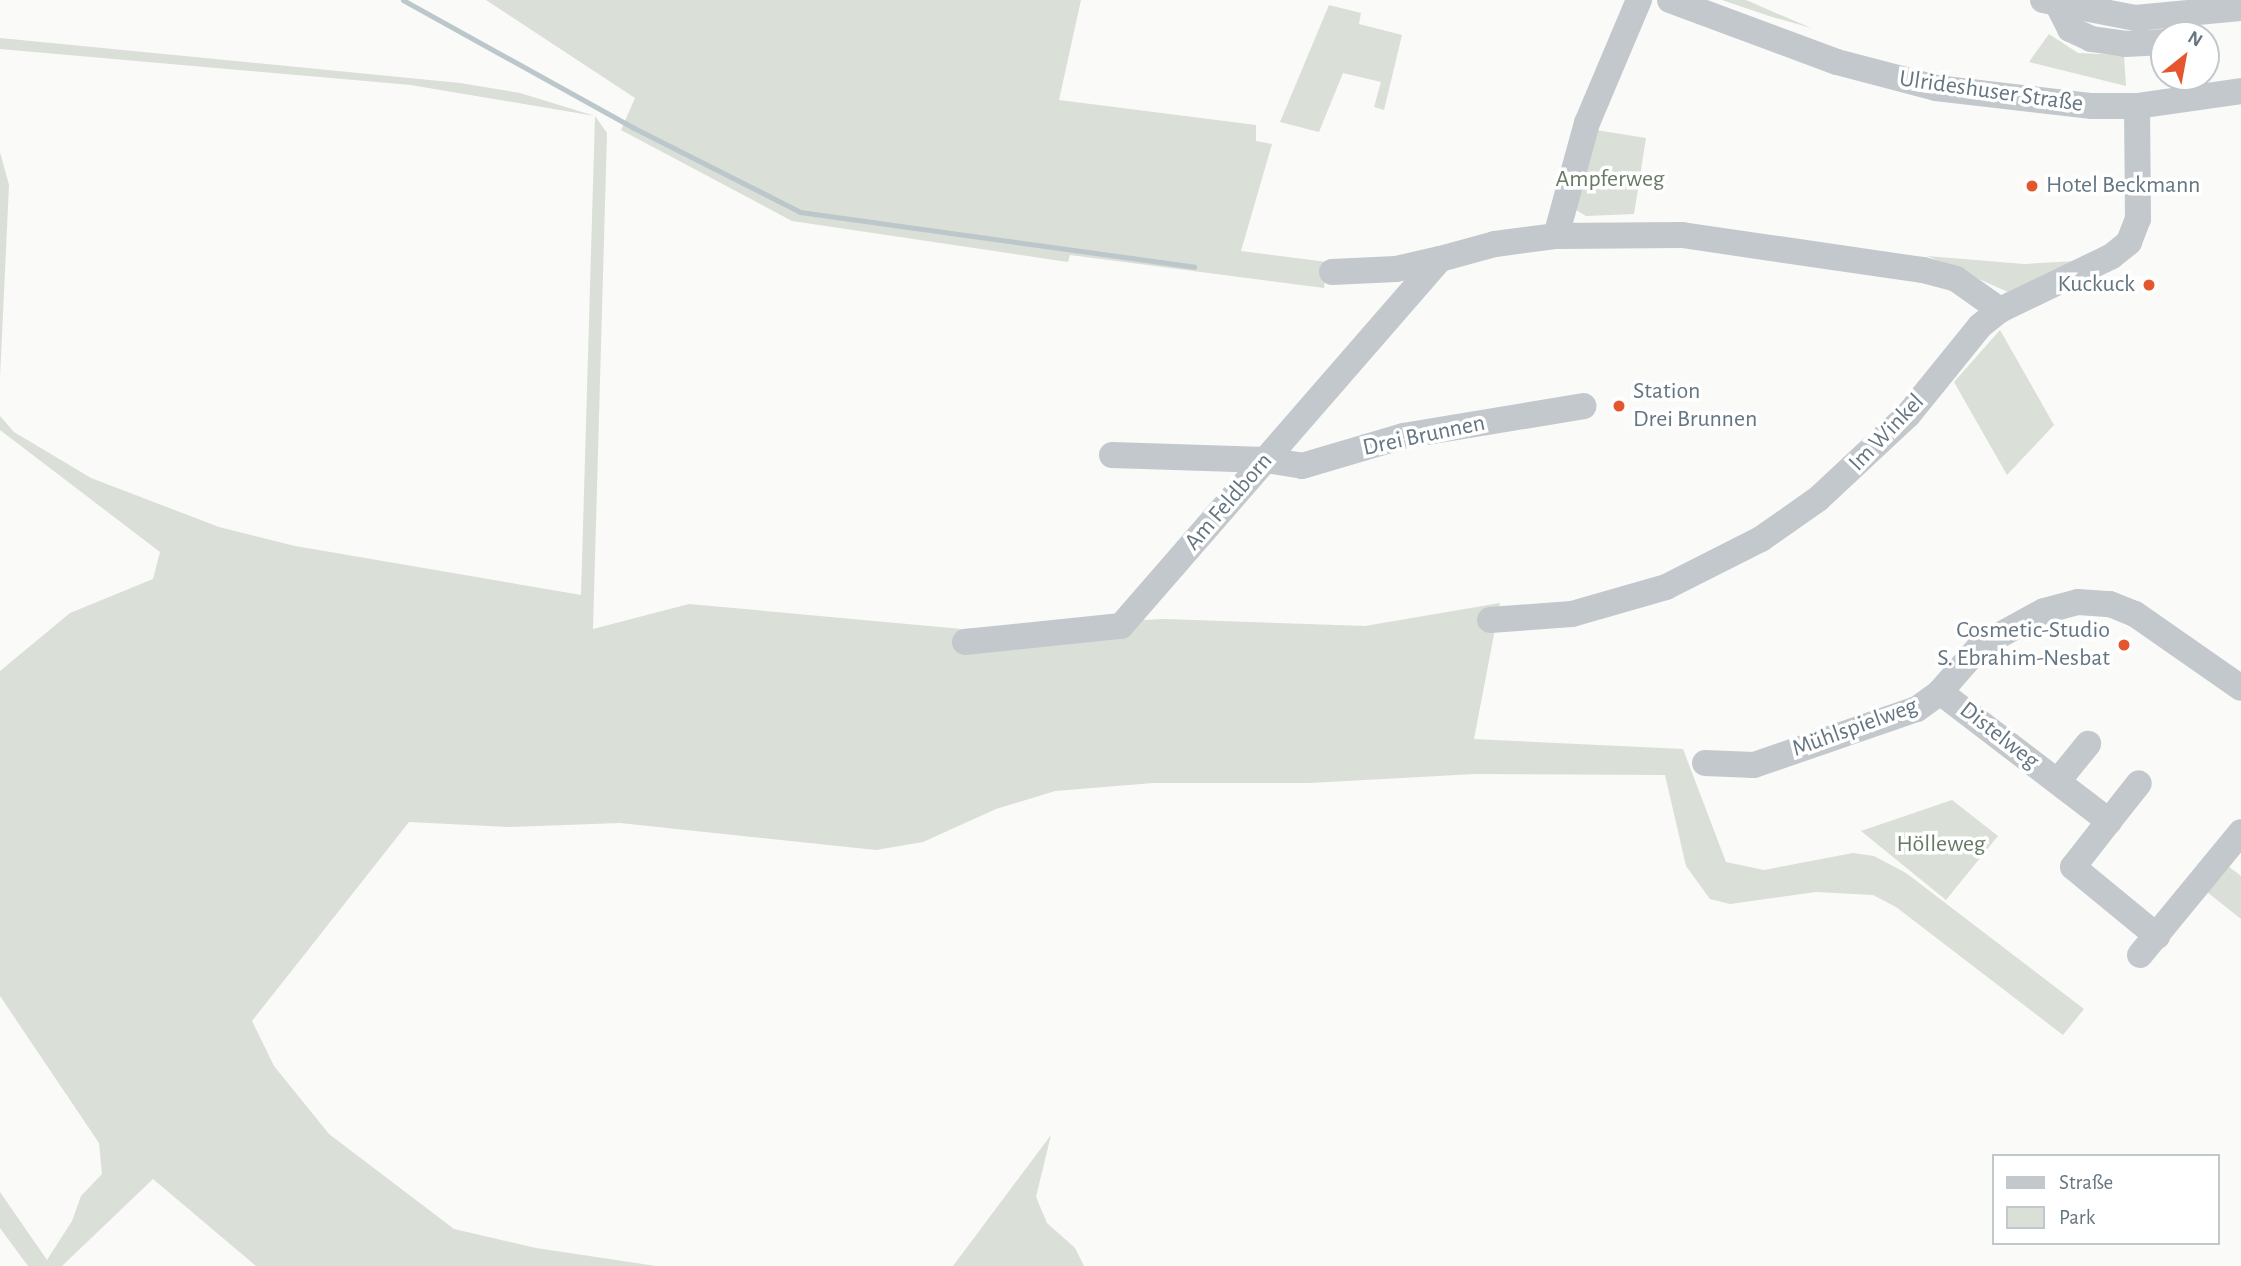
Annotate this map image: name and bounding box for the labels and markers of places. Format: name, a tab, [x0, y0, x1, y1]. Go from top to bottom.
place label: Hotel Beckmann	[2046, 172, 2200, 200]
marker: Hotel Beckmann	[2024, 178, 2040, 194]
place label: Kuckuck	[2057, 271, 2135, 299]
marker: Kuckuck	[2141, 277, 2157, 293]
place label: Station Drei Brunnen	[1633, 378, 1757, 434]
marker: Station Drei Brunnen	[1611, 398, 1627, 414]
place label: Cosmetic-Studio S. Ebrahim-Nesbat	[1937, 617, 2110, 673]
marker: Cosmetic-Studio S. Ebrahim-Nesbat	[2116, 637, 2132, 653]

